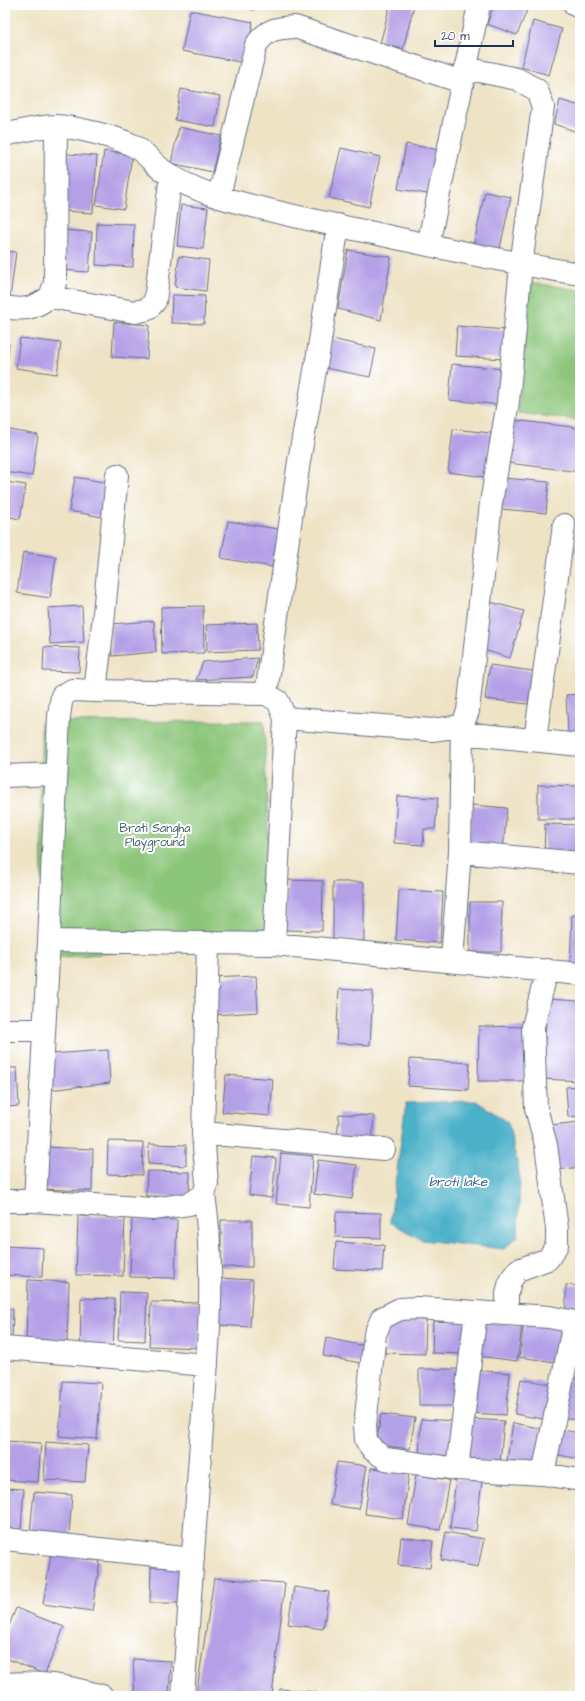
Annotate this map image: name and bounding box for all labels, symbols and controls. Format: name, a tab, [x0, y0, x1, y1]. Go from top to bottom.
scale bar	[435, 22, 513, 48]
text: 20 m	[441, 28, 470, 45]
park label: Brati Sangha Playground	[120, 820, 190, 852]
water label: broti lake	[429, 1173, 488, 1191]

